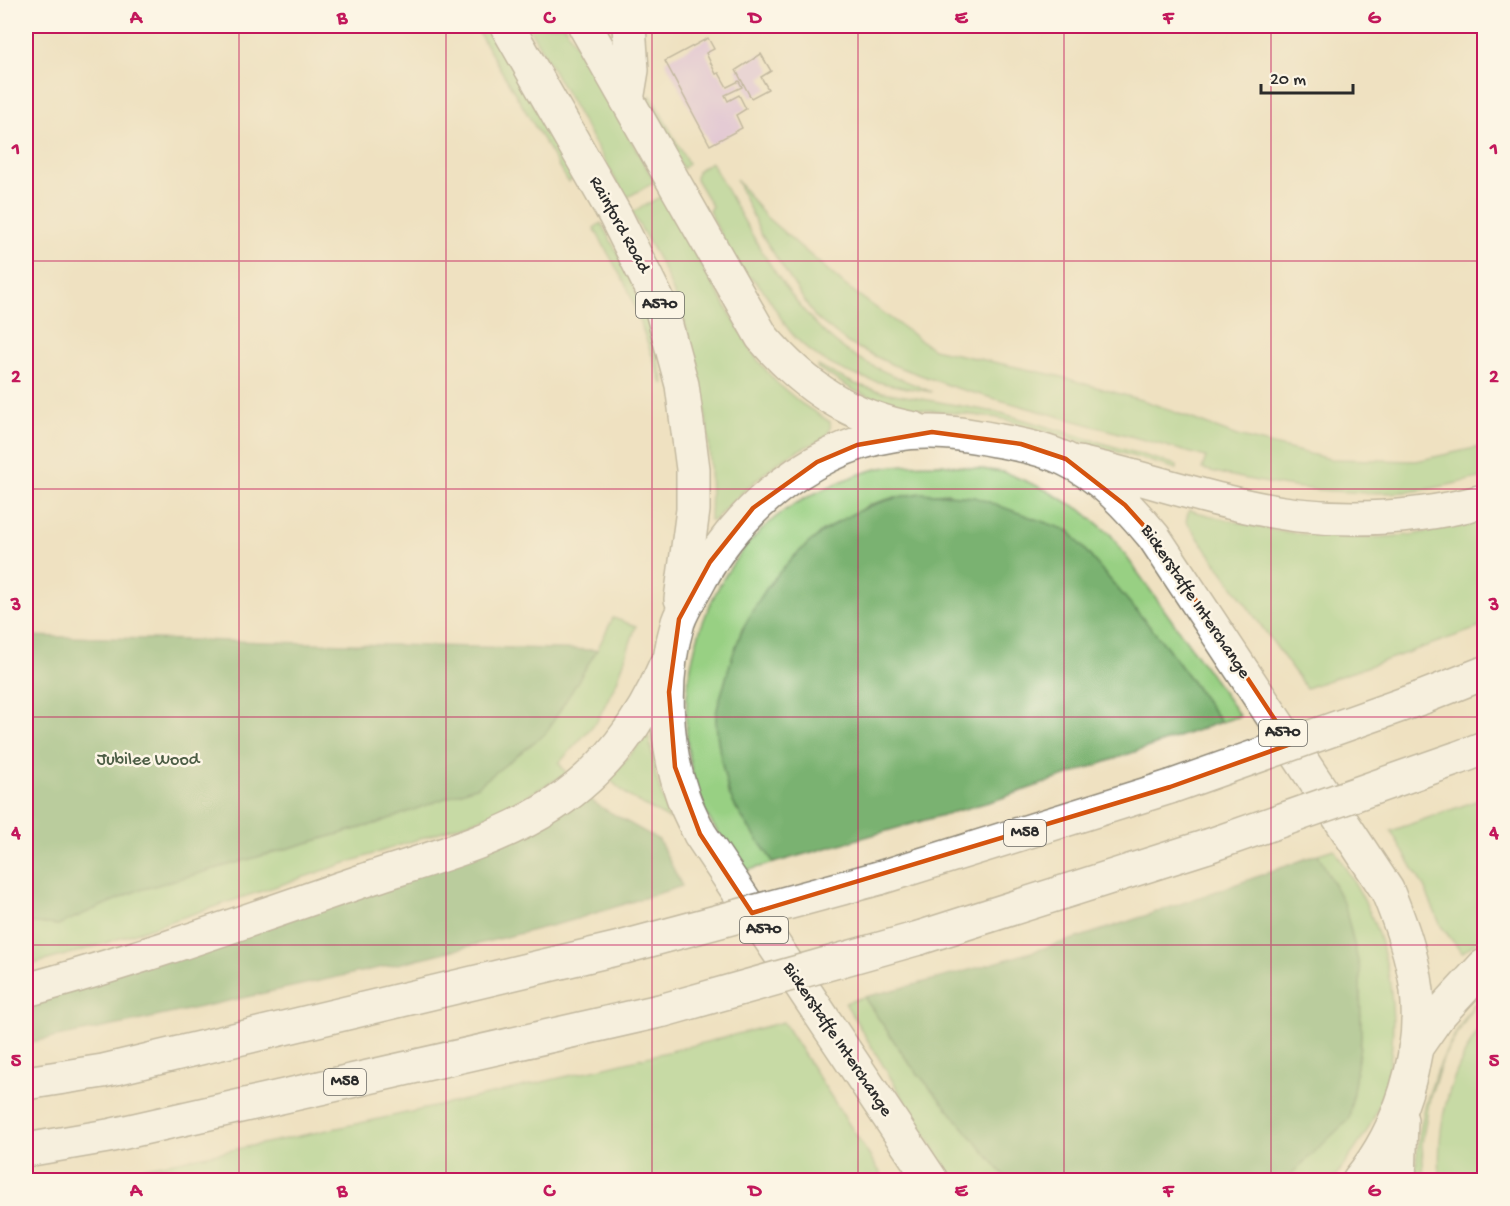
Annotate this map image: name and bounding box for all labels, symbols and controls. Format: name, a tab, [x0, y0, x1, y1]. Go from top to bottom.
text: A	[129, 8, 144, 31]
text: B	[336, 8, 348, 31]
text: C	[543, 8, 557, 31]
text: D	[746, 8, 762, 31]
text: E	[955, 8, 969, 31]
text: F	[1162, 8, 1175, 31]
text: G	[1368, 8, 1382, 31]
scale bar	[1261, 57, 1352, 95]
text: 20 m	[1270, 70, 1306, 91]
text: 1	[11, 139, 20, 162]
text: 1	[1489, 139, 1498, 162]
street label: Rainford Road	[584, 173, 655, 278]
road number: A570	[636, 292, 684, 318]
text: 2	[11, 367, 21, 390]
text: 2	[1489, 367, 1499, 390]
street label: Bickerstaffe Interchange	[1135, 520, 1255, 684]
text: 3	[10, 595, 21, 618]
text: 3	[1488, 595, 1499, 618]
road number: A570	[1259, 720, 1307, 746]
park label: Jubilee Wood	[97, 750, 201, 771]
road number: M58	[1004, 820, 1046, 846]
text: 4	[10, 823, 21, 846]
text: 4	[1488, 823, 1499, 846]
road number: A570	[740, 917, 788, 943]
street label: Bickerstaffe Interchange	[777, 958, 897, 1122]
text: 5	[11, 1051, 22, 1074]
text: 5	[1489, 1051, 1500, 1074]
road number: M58	[324, 1069, 366, 1095]
text: A	[129, 1181, 144, 1204]
text: B	[336, 1181, 348, 1204]
text: C	[543, 1181, 557, 1204]
text: D	[746, 1181, 762, 1204]
text: E	[955, 1181, 969, 1204]
text: F	[1162, 1181, 1175, 1204]
text: G	[1368, 1181, 1382, 1204]

